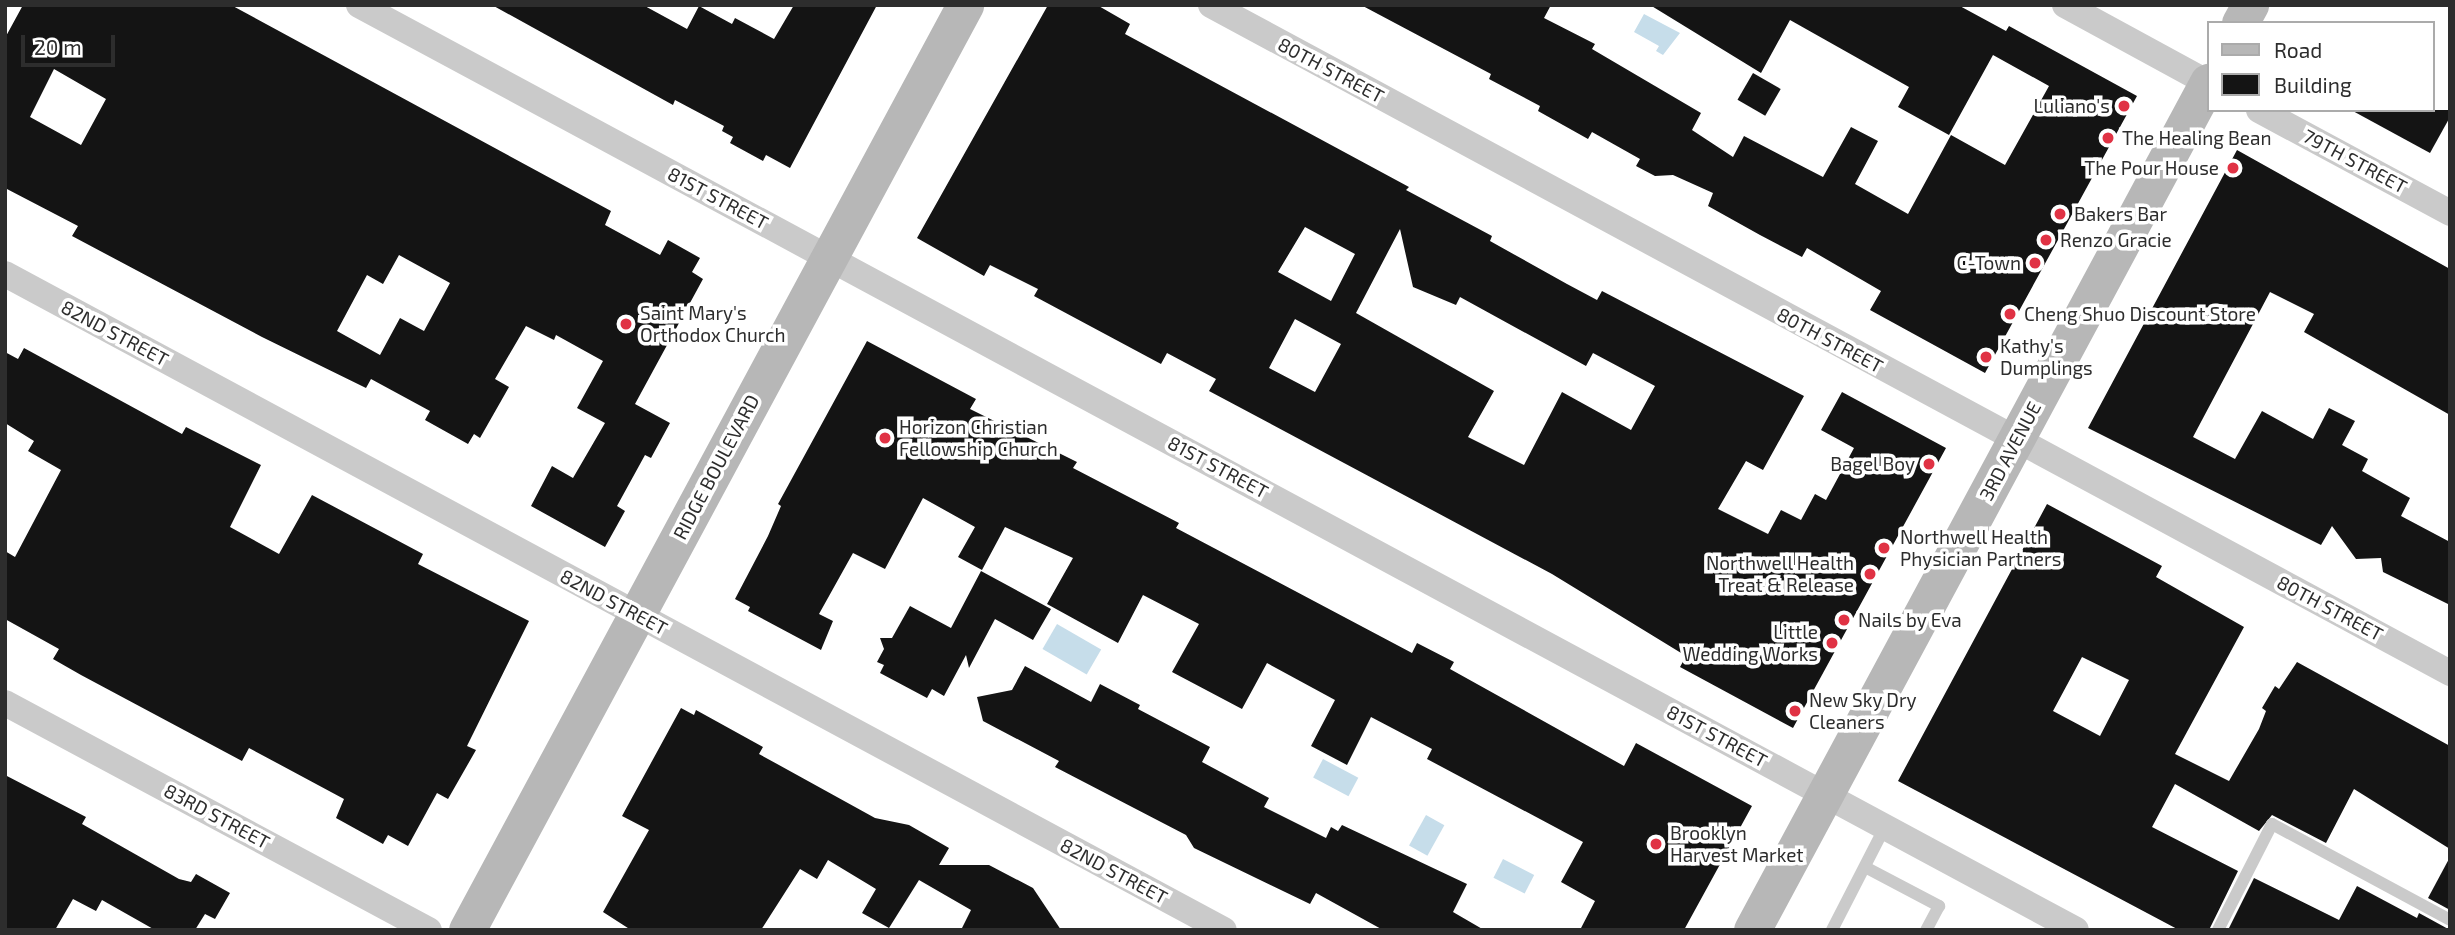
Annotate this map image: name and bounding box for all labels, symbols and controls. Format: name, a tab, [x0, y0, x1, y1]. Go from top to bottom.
scale bar	[24, 21, 119, 65]
legend	[2206, 21, 2434, 112]
street label: 80TH STREET	[1274, 33, 1388, 107]
text: 20 m	[34, 34, 82, 59]
text: Road	[2274, 37, 2322, 62]
text: Building	[2274, 72, 2352, 97]
place label: Luliano's	[2034, 95, 2110, 117]
marker: Luliano's	[2116, 98, 2132, 114]
street label: 79TH STREET	[2299, 124, 2411, 198]
place label: The Healing Bean	[2122, 127, 2272, 149]
marker: The Healing Bean	[2100, 130, 2116, 146]
place label: The Pour House	[2084, 157, 2219, 179]
marker: The Pour House	[2225, 160, 2241, 176]
street label: 81ST STREET	[664, 162, 772, 234]
place label: Bakers Bar	[2074, 203, 2167, 225]
marker: Bakers Bar	[2052, 206, 2068, 222]
place label: Renzo Gracie	[2060, 229, 2172, 251]
marker: Renzo Gracie	[2038, 232, 2054, 248]
place label: C-Town	[1957, 252, 2021, 274]
marker: C-Town	[2027, 255, 2043, 271]
street label: 82ND STREET	[57, 295, 173, 371]
place label: Saint Mary's Orthodox Church	[640, 302, 786, 346]
street label: 80TH STREET	[1773, 303, 1887, 377]
place label: Cheng Shuo Discount Store	[2024, 303, 2256, 325]
marker: Cheng Shuo Discount Store	[2002, 306, 2018, 322]
marker: Saint Mary's Orthodox Church	[618, 316, 634, 332]
place label: Kathy's Dumplings	[2000, 335, 2093, 379]
marker: Kathy's Dumplings	[1978, 349, 1994, 365]
street label: RIDGE BOULEVARD	[668, 391, 764, 543]
street label: 3RD AVENUE	[1974, 397, 2046, 505]
place label: Horizon Christian Fellowship Church	[899, 416, 1058, 460]
marker: Horizon Christian Fellowship Church	[877, 430, 893, 446]
street label: 81ST STREET	[1164, 431, 1272, 503]
place label: Bagel Boy	[1830, 453, 1915, 475]
marker: Bagel Boy	[1921, 456, 1937, 472]
place label: Northwell Health Physician Partners	[1900, 526, 2061, 570]
marker: Northwell Health Physician Partners	[1874, 538, 1894, 558]
place label: Northwell Health Treat & Release	[1705, 552, 1854, 596]
street label: 82ND STREET	[556, 564, 672, 640]
marker: Northwell Health Treat & Release	[1860, 564, 1880, 584]
street label: 80TH STREET	[2273, 571, 2387, 645]
place label: Nails by Eva	[1858, 609, 1962, 631]
marker: Nails by Eva	[1836, 612, 1852, 628]
place label: Little Wedding Works	[1682, 621, 1818, 665]
marker: Little Wedding Works	[1824, 635, 1840, 651]
place label: New Sky Dry Cleaners	[1809, 689, 1917, 733]
street label: 81ST STREET	[1663, 700, 1771, 772]
marker: New Sky Dry Cleaners	[1787, 703, 1803, 719]
street label: 83RD STREET	[160, 779, 274, 853]
place label: Brooklyn Harvest Market	[1670, 822, 1804, 866]
street label: 82ND STREET	[1056, 833, 1172, 909]
marker: Brooklyn Harvest Market	[1648, 836, 1664, 852]

